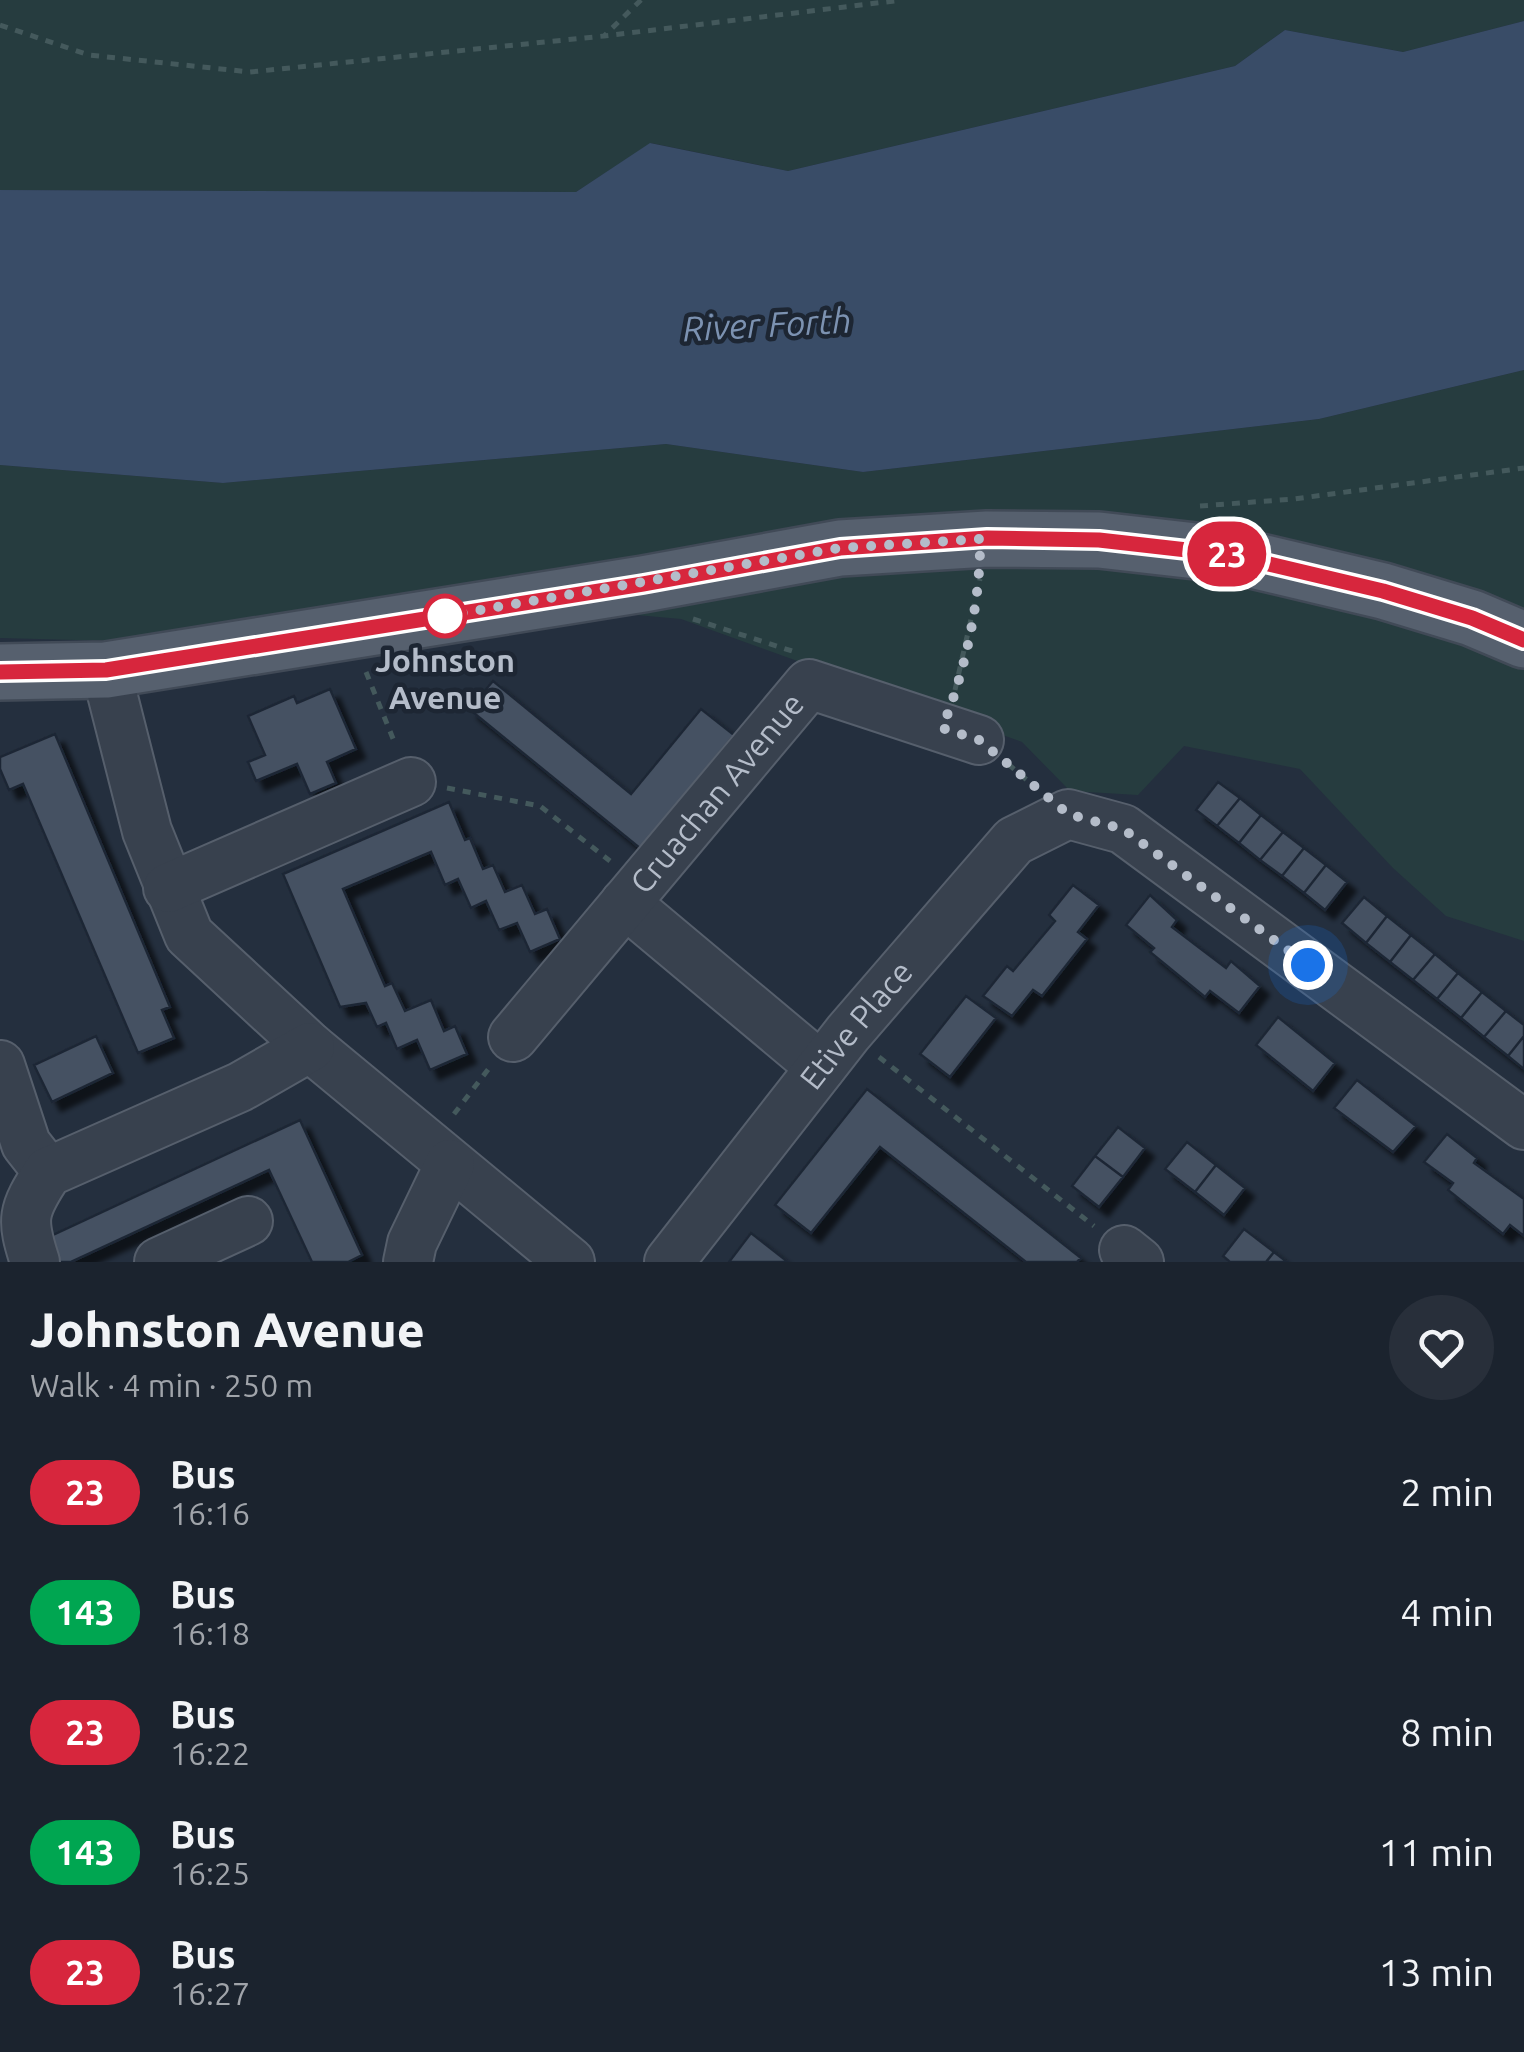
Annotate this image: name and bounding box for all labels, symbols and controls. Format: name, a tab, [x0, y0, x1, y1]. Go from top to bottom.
water label: River Forth	[682, 300, 852, 348]
line badge: 23	[1182, 522, 1272, 586]
text: 23	[1207, 534, 1247, 574]
marker: Johnston Avenue	[424, 595, 466, 637]
place label: Johnston Avenue	[375, 642, 515, 715]
street label: Cruachan Avenue	[623, 685, 811, 900]
your location	[1283, 940, 1333, 990]
street label: Etive Place	[792, 953, 919, 1096]
button: heart	[1389, 1295, 1494, 1400]
text: Johnston Avenue	[30, 1302, 425, 1356]
text: Walk · 4 min · 250 m	[30, 1367, 313, 1403]
text: Bus	[170, 1453, 235, 1495]
text: 2 min	[1400, 1471, 1494, 1513]
text: 23	[65, 1472, 105, 1512]
text: 16:16	[170, 1495, 250, 1531]
text: Bus	[170, 1573, 235, 1615]
text: 4 min	[1400, 1591, 1494, 1633]
text: 143	[55, 1592, 115, 1632]
text: 16:18	[170, 1615, 250, 1651]
text: Bus	[170, 1693, 235, 1735]
text: 8 min	[1400, 1711, 1494, 1753]
text: 23	[65, 1712, 105, 1752]
text: 16:22	[170, 1735, 250, 1771]
text: Bus	[170, 1813, 235, 1855]
text: 11 min	[1379, 1831, 1494, 1873]
text: 143	[55, 1832, 115, 1872]
text: 16:25	[170, 1855, 250, 1891]
text: Bus	[170, 1933, 235, 1975]
text: 13 min	[1379, 1951, 1494, 1993]
text: 23	[65, 1952, 105, 1992]
text: 16:27	[170, 1975, 250, 2011]

